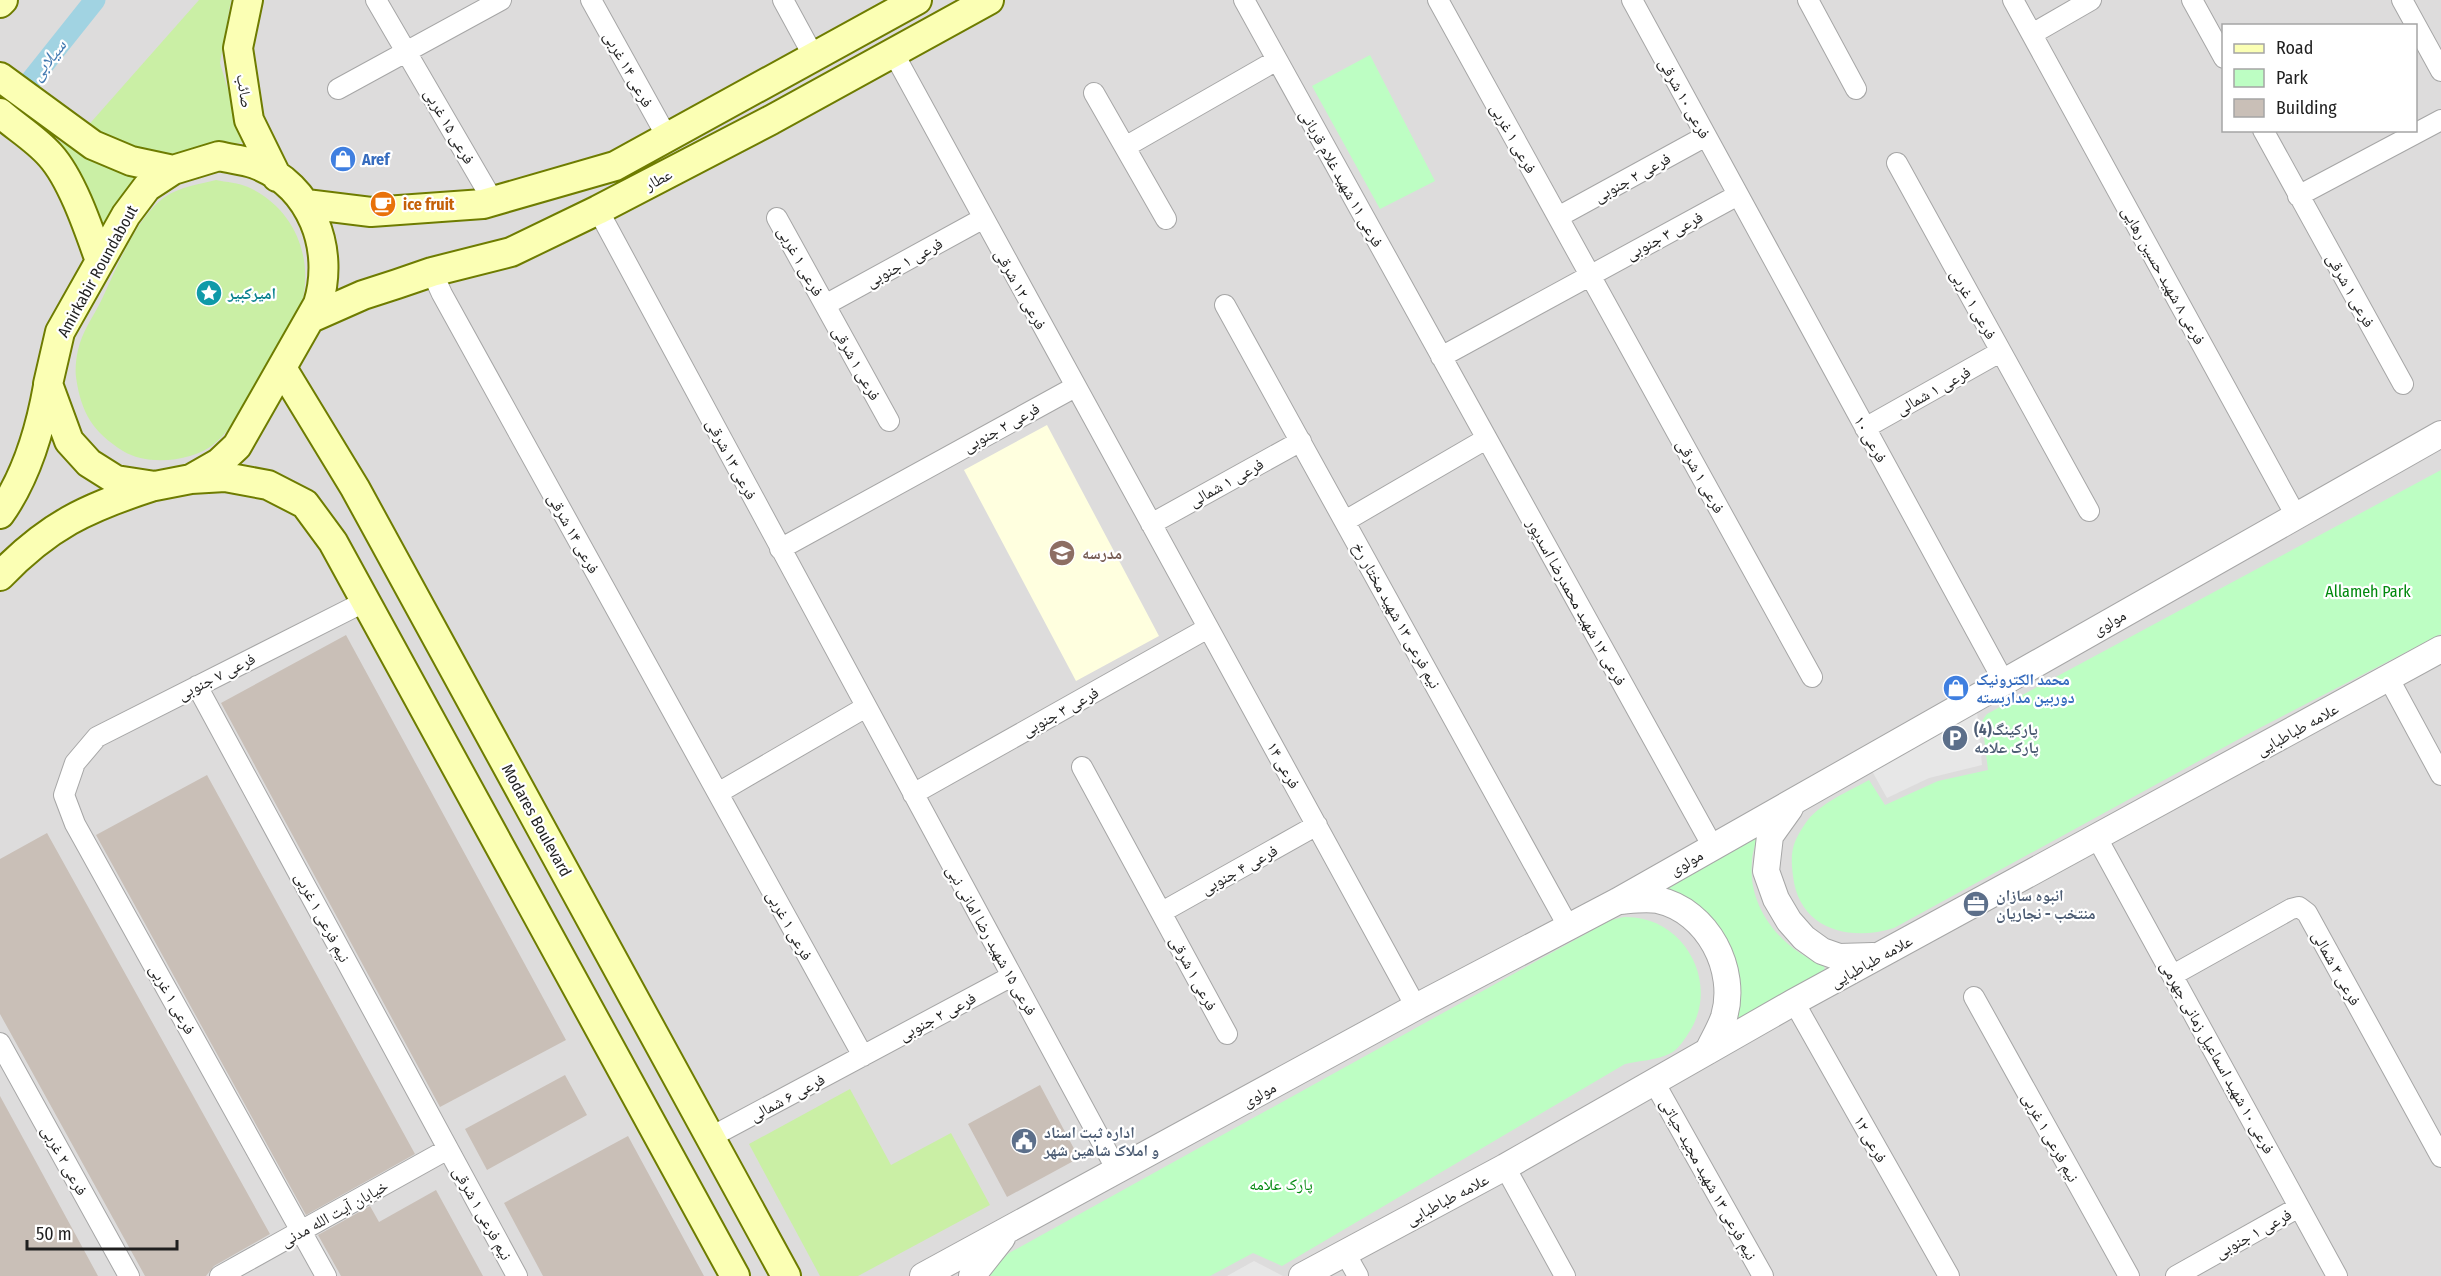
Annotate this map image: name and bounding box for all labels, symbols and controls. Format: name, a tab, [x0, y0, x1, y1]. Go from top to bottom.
legend	[2222, 24, 2417, 132]
street label: فرعی ۱۴ غربی	[599, 28, 657, 111]
water label: سیلابی	[25, 35, 71, 85]
text: Road	[2276, 37, 2313, 59]
street label: فرعی ۱۰ شرقی	[1654, 55, 1714, 142]
text: Park	[2276, 67, 2309, 89]
street label: صائب	[232, 73, 257, 109]
street label: فرعی ۱۵ غربی	[419, 85, 479, 168]
text: Building	[2276, 97, 2337, 119]
street label: فرعی ۱ غربی	[1486, 100, 1541, 177]
street label: فرعی ۱۱ شهید غلام قربانی	[1295, 106, 1387, 251]
shop icon: Aref	[328, 144, 358, 174]
street label: فرعی ۲ جنوبی	[1591, 149, 1674, 207]
place label: Aref	[361, 150, 391, 169]
street label: عطار	[640, 164, 675, 195]
cafe icon: ice fruit	[368, 189, 398, 219]
place label: ice fruit	[403, 195, 455, 214]
street label: Amirkabir Roundabout	[53, 201, 142, 341]
street label: فرعی ۸ شهید حسین رهایی	[2117, 203, 2209, 348]
street label: فرعی ۳ جنوبی	[1622, 207, 1707, 265]
street label: فرعی ۱ غربی	[773, 223, 828, 300]
street label: فرعی ۱ جنوبی	[863, 234, 946, 292]
street label: فرعی ۱۲ شرقی	[990, 246, 1050, 333]
street label: فرعی ۱ شرقی	[2322, 250, 2379, 331]
street label: فرعی ۱ غربی	[1946, 266, 2001, 343]
place icon: امیرکبیر	[194, 278, 224, 308]
place label: امیرکبیر	[227, 284, 276, 303]
street label: فرعی ۱ شرقی	[828, 323, 885, 404]
street label: فرعی ۱ شمالی	[1893, 362, 1974, 420]
street label: فرعی ۲ جنوبی	[960, 399, 1043, 457]
street label: فرعی ۱۰	[1849, 413, 1891, 466]
street label: فرعی ۱۳ شرقی	[701, 416, 761, 503]
street label: فرعی ۱ شرقی	[1672, 436, 1729, 517]
street label: فرعی ۱ شمالی	[1186, 454, 1267, 512]
street label: فرعی ۱۴ شرقی	[543, 490, 603, 577]
street label: فرعی ۱۲ شهید محمدرضا اسدپور	[1521, 515, 1630, 689]
school or university icon: مدرسه	[1047, 538, 1077, 568]
street label: نیم فرعی ۱۳ شهید مختار رخ	[1348, 539, 1445, 692]
place label: مدرسه	[1082, 544, 1122, 563]
park label: Allameh Park	[2325, 582, 2411, 601]
street label: مولوی	[2089, 605, 2130, 640]
street label: فرعی ۷ جنوبی	[174, 649, 259, 705]
place label: محمد الکترونیک دوربین مداربسته	[1976, 670, 2075, 707]
shop icon: محمد الکترونیک دوربین مداربسته	[1941, 673, 1971, 703]
street label: فرعی ۳ جنوبی	[1019, 683, 1102, 741]
street label: علامه طباطبایی	[2253, 699, 2342, 761]
place label: پارکینگ(4) پارک علامه	[1974, 720, 2039, 757]
parking icon: پارکینگ(4) پارک علامه	[1940, 723, 1970, 753]
street label: فرعی ۱۴	[1262, 739, 1304, 792]
street label: Modares Boulevard	[498, 761, 575, 880]
street label: فرعی ۴ جنوبی	[1198, 841, 1281, 899]
street label: مولوی	[1666, 845, 1707, 880]
street label: فرعی ۱۵ شهید رضا امانی نبی	[941, 862, 1041, 1019]
street label: نیم فرعی ۱ غربی	[290, 869, 354, 966]
place label: انبوه سازان منتخب - نجاریان	[1996, 886, 2096, 923]
street label: فرعی ۱ غربی	[762, 887, 817, 964]
office icon: انبوه سازان منتخب - نجاریان	[1961, 889, 1991, 919]
street label: فرعی ۳ شمالی	[2307, 928, 2365, 1009]
street label: علامه طباطبایی	[1827, 931, 1916, 993]
street label: فرعی ۱ شرقی	[1165, 933, 1221, 1014]
street label: فرعی ۱۰ شهید اسماعیل زمانی جهرمی	[2156, 957, 2279, 1158]
street label: فرعی ۱ غربی	[145, 961, 200, 1038]
street label: فرعی ۲ جنوبی	[895, 988, 980, 1046]
street label: فرعی ۶ شمالی	[746, 1070, 829, 1126]
street label: مولوی	[1239, 1078, 1280, 1112]
street label: نیم فرعی ۱ غربی	[2017, 1089, 2083, 1186]
street label: نیم فرعی ۱۳ شهید مجید حیاتی	[1655, 1095, 1761, 1264]
street label: فرعی ۱۲	[1849, 1113, 1891, 1166]
street label: فرعی ۲ غربی	[37, 1122, 92, 1199]
place label: اداره ثبت اسناد و املاک شاهین شهر	[1043, 1123, 1159, 1160]
public building icon: اداره ثبت اسناد و املاک شاهین شهر	[1009, 1126, 1039, 1156]
street label: نیم فرعی ۱ شرقی	[448, 1163, 516, 1264]
street label: علامه طباطبایی	[1403, 1170, 1492, 1230]
park label: پارک علامه	[1249, 1175, 1313, 1194]
street label: خیابان آیت الله مدنی	[277, 1176, 392, 1252]
street label: فرعی ۱ جنوبی	[2212, 1205, 2295, 1263]
scale bar	[27, 1213, 177, 1251]
text: 50 m	[36, 1223, 72, 1245]

